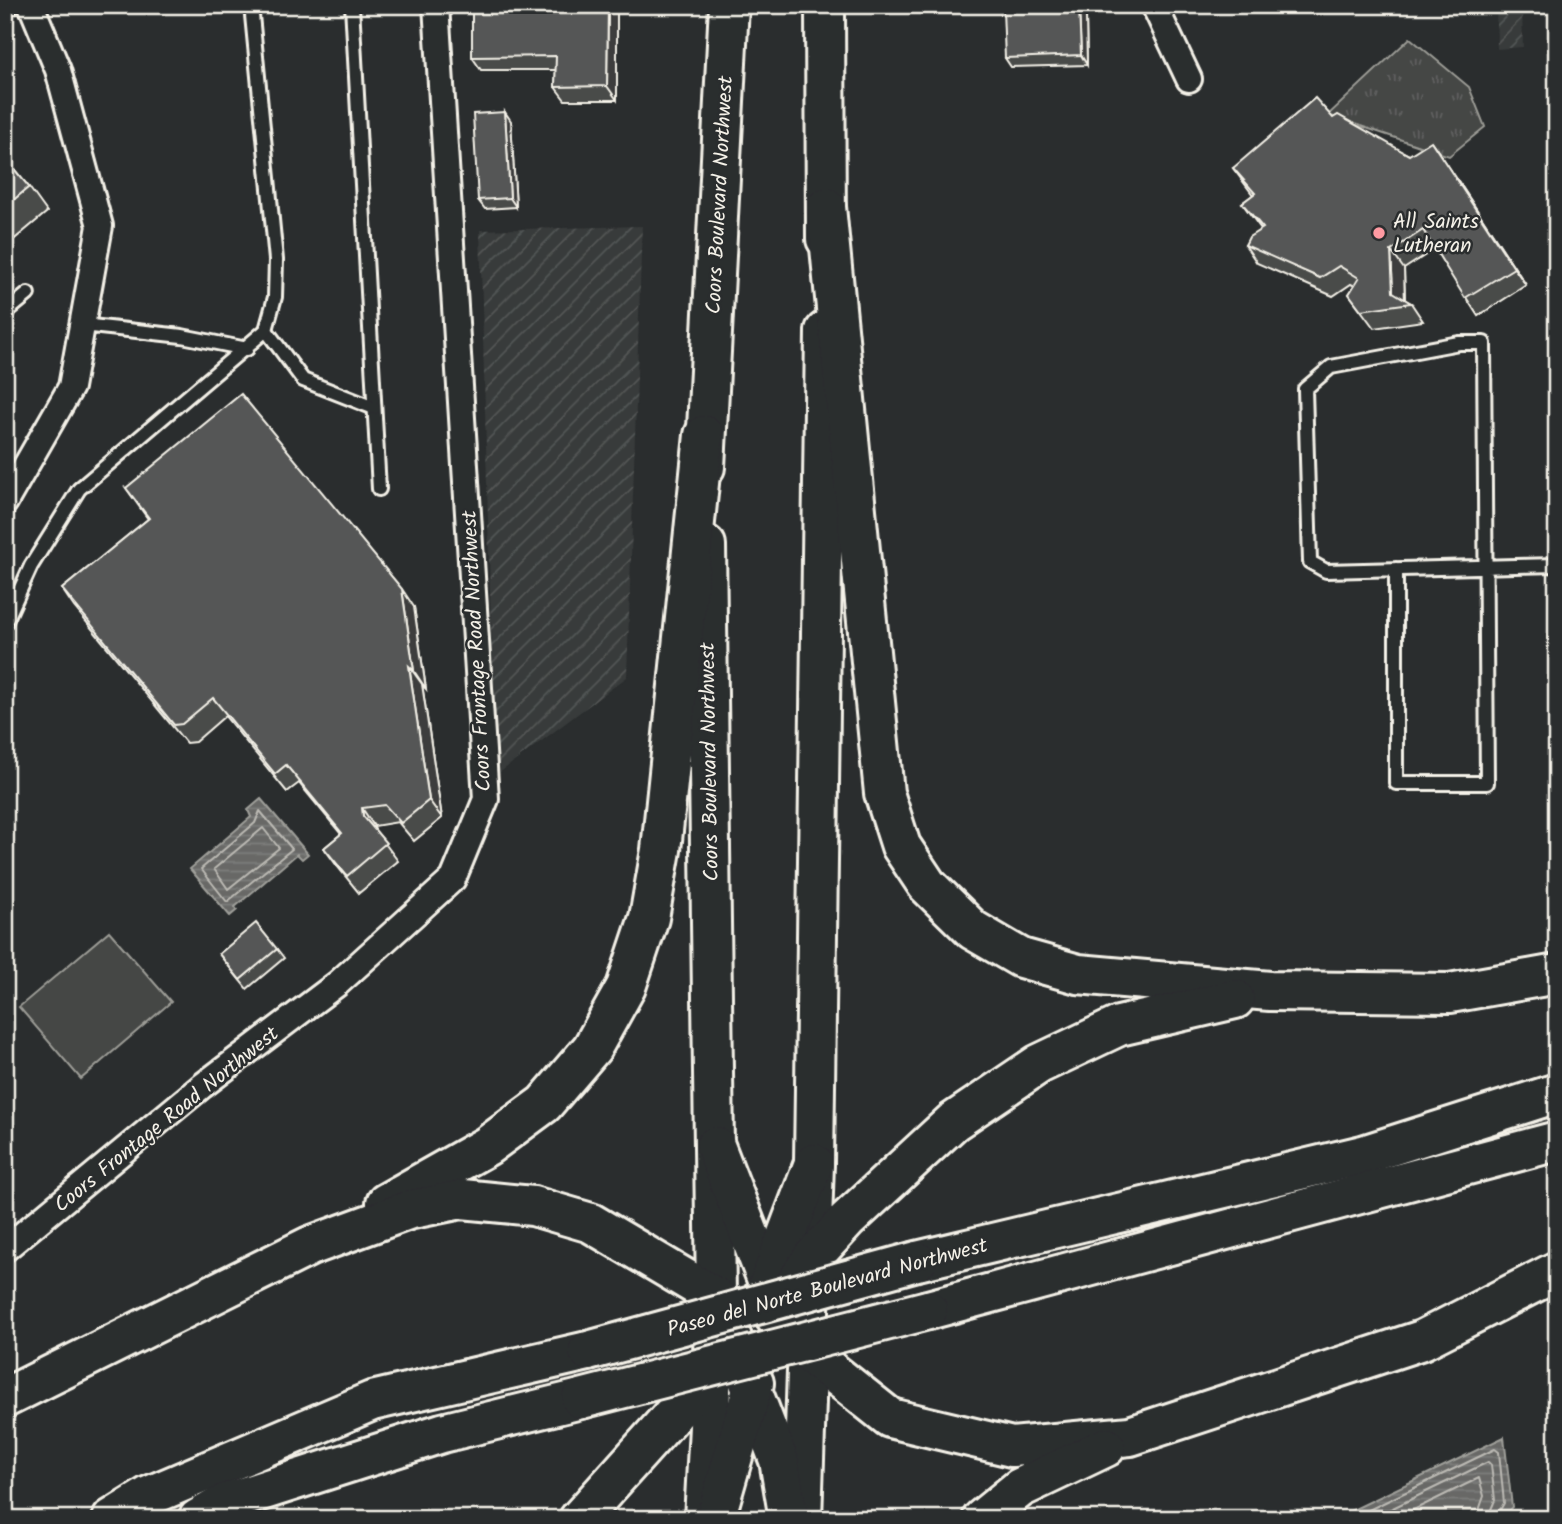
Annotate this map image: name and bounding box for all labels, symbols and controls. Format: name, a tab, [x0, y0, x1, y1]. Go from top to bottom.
street label: Coors Boulevard Northwest	[698, 74, 743, 315]
place label: All Saints Lutheran	[1393, 206, 1479, 263]
marker: All Saints Lutheran	[1371, 225, 1387, 241]
street label: Coors Frontage Road Northwest	[454, 509, 501, 792]
street label: Coors Boulevard Northwest	[692, 641, 729, 882]
street label: Coors Frontage Road Northwest	[47, 1018, 287, 1222]
street label: Paseo del Norte Boulevard Northwest	[663, 1229, 992, 1347]

